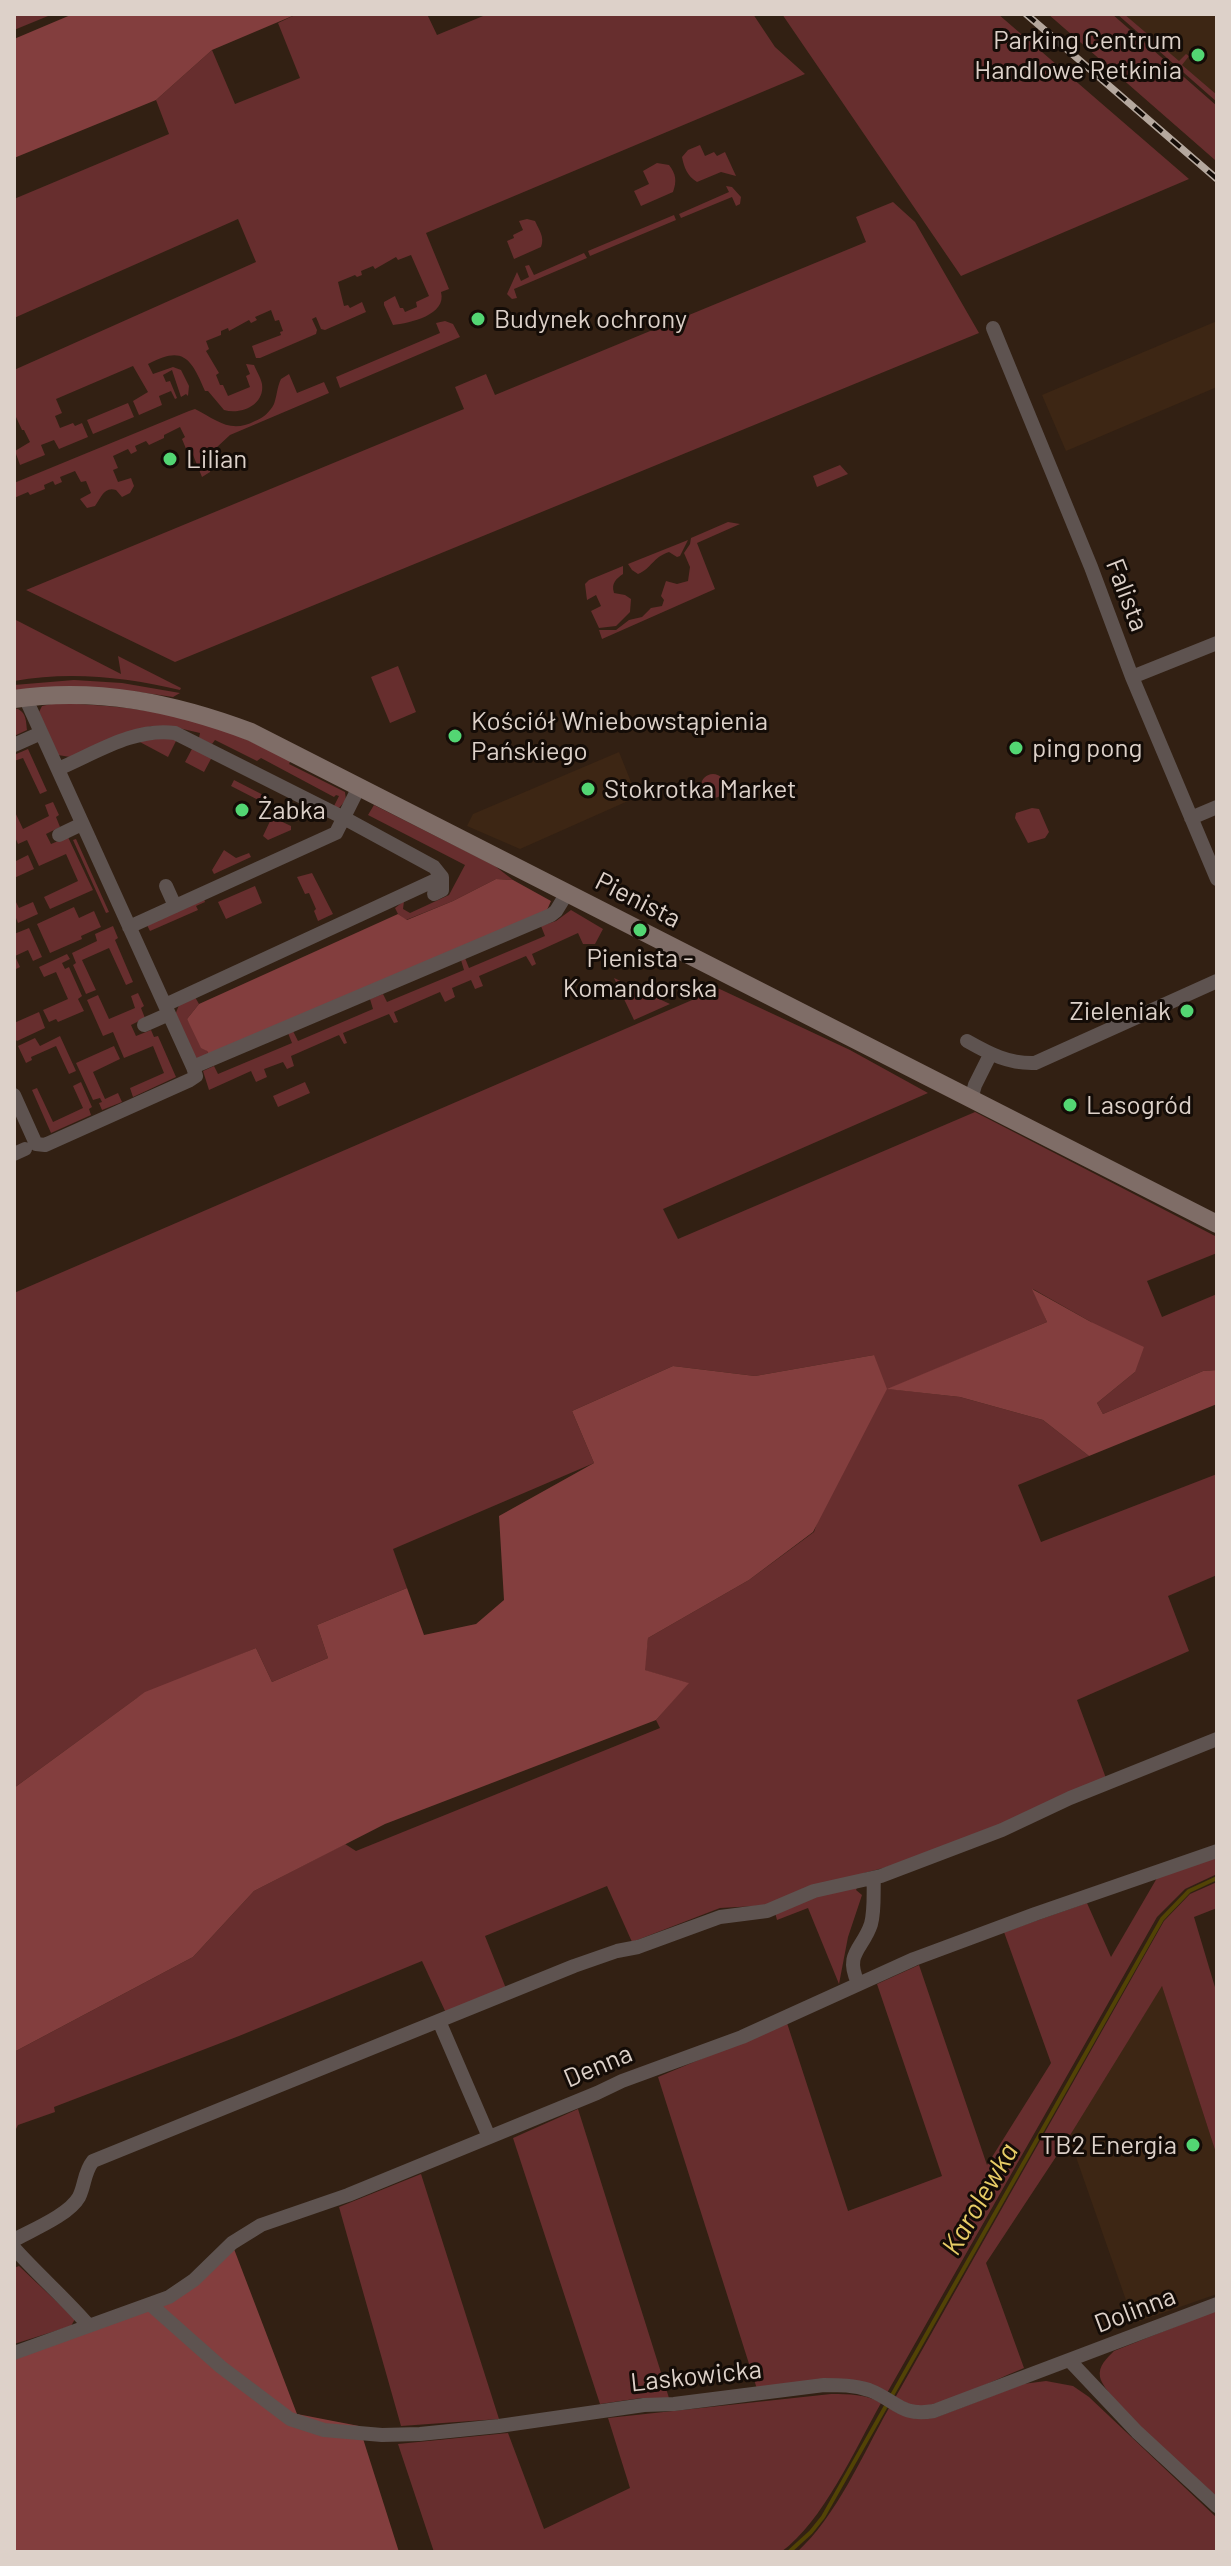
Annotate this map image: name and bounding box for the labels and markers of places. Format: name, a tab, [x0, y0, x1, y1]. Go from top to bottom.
place label: Parking Centrum Handlowe Retkinia	[974, 24, 1182, 86]
marker: Parking Centrum Handlowe Retkinia	[1189, 46, 1207, 64]
place label: Budynek ochrony	[494, 303, 687, 335]
marker: Budynek ochrony	[469, 310, 487, 328]
place label: Lilian	[186, 443, 247, 475]
marker: Lilian	[161, 450, 179, 468]
place label: Kościół Wniebowstąpienia Pańskiego	[471, 705, 768, 766]
marker: Kościół Wniebowstąpienia Pańskiego	[446, 727, 464, 745]
place label: ping pong	[1032, 732, 1142, 764]
marker: ping pong	[1007, 739, 1025, 757]
place label: Stokrotka Market	[604, 773, 797, 805]
marker: Stokrotka Market	[579, 780, 597, 798]
place label: Żabka	[258, 794, 326, 826]
marker: Żabka	[233, 801, 251, 819]
marker: Pienista - Komandorska	[631, 921, 649, 939]
place label: Pienista - Komandorska	[563, 942, 717, 1004]
place label: Zieleniak	[1069, 995, 1171, 1027]
marker: Zieleniak	[1178, 1002, 1196, 1020]
place label: Lasogród	[1086, 1089, 1192, 1121]
marker: Lasogród	[1061, 1096, 1079, 1114]
place label: TB2 Energia	[1040, 2129, 1177, 2161]
marker: TB2 Energia	[1184, 2136, 1202, 2154]

